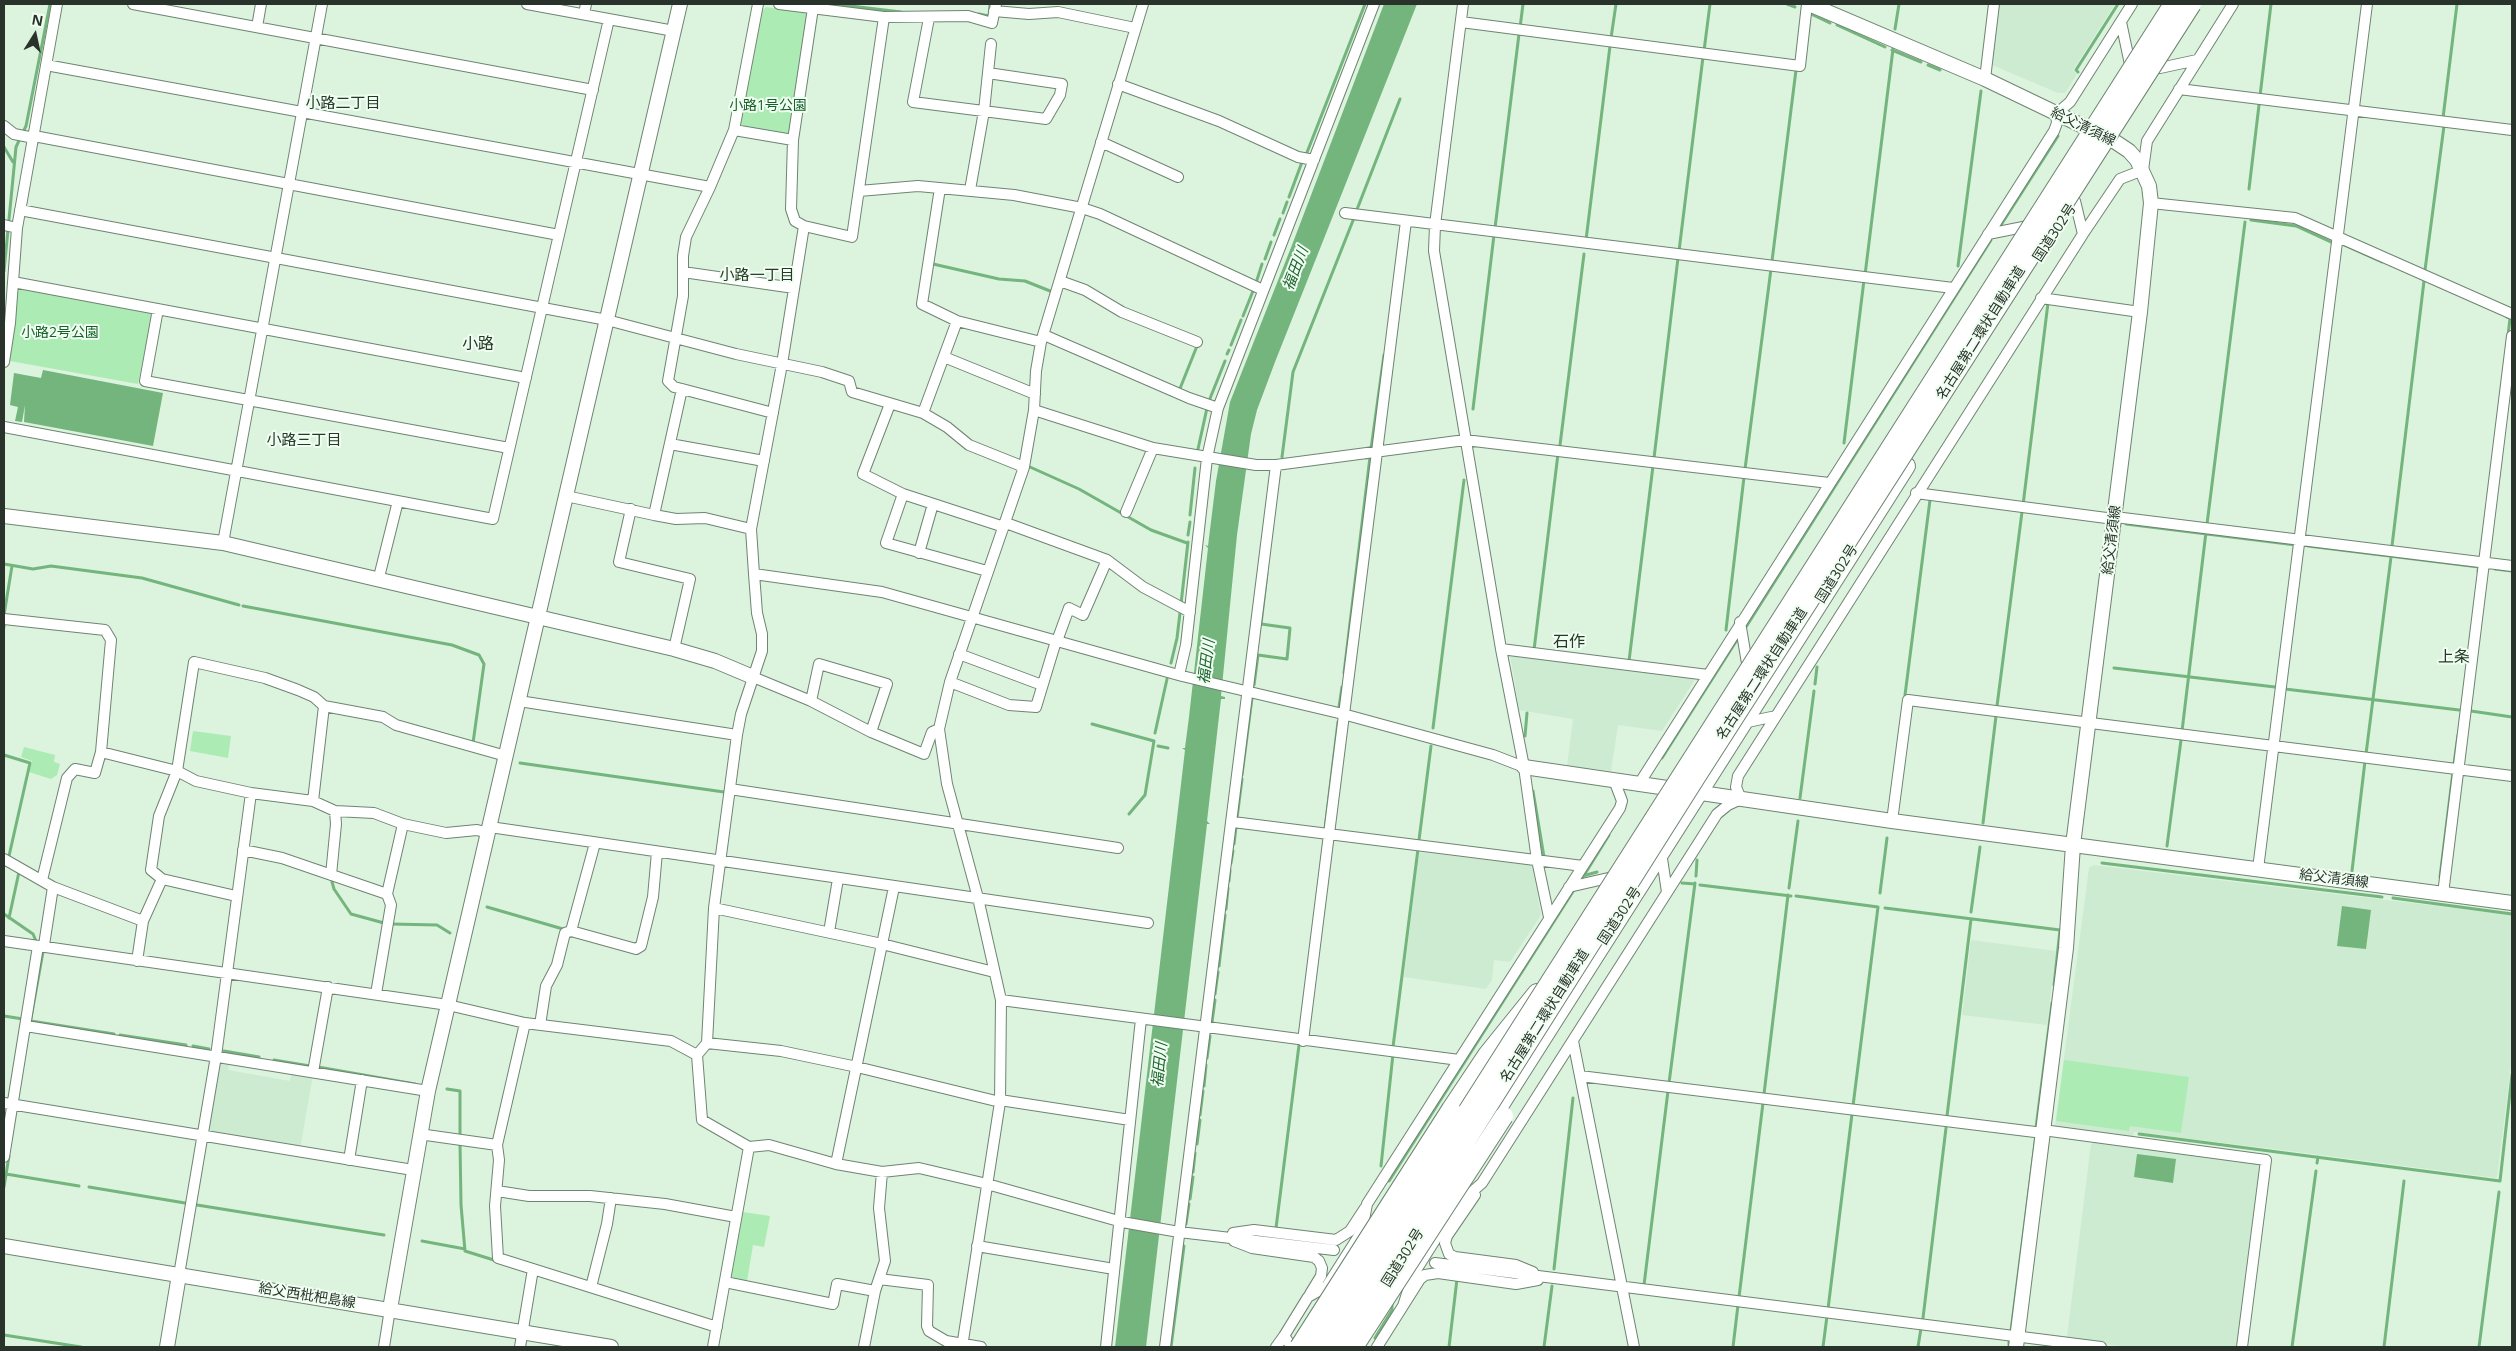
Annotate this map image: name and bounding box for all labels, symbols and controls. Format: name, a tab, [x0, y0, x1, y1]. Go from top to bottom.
text: N	[30, 9, 45, 30]
north arrow	[10, 10, 60, 60]
district label: 小路二丁目	[306, 95, 380, 113]
park label: 小路1号公園	[729, 98, 807, 114]
street label: 給父清須線	[2048, 104, 2118, 150]
street label: 国道302号	[2030, 201, 2080, 265]
water label: 福田川	[1280, 245, 1312, 293]
street label: 名古屋第二環状自動車道	[1933, 263, 2029, 403]
district label: 小路一丁目	[720, 267, 794, 285]
park label: 小路2号公園	[21, 325, 99, 341]
district label: 小路	[462, 334, 494, 354]
district label: 小路三丁目	[267, 432, 341, 450]
street label: 給父清須線	[2099, 504, 2125, 576]
street label: 国道302号	[1812, 542, 1862, 606]
street label: 名古屋第二環状自動車道	[1713, 605, 1811, 743]
district label: 石作	[1553, 632, 1585, 652]
water label: 福田川	[1195, 639, 1219, 685]
district label: 上条	[2438, 647, 2470, 667]
street label: 給父清須線	[2298, 866, 2370, 892]
street label: 国道302号	[1595, 884, 1645, 948]
street label: 名古屋第二環状自動車道	[1497, 946, 1593, 1086]
water label: 福田川	[1149, 1042, 1171, 1088]
street label: 国道302号	[1378, 1226, 1428, 1290]
street label: 給父西枇杷島線	[257, 1280, 357, 1312]

